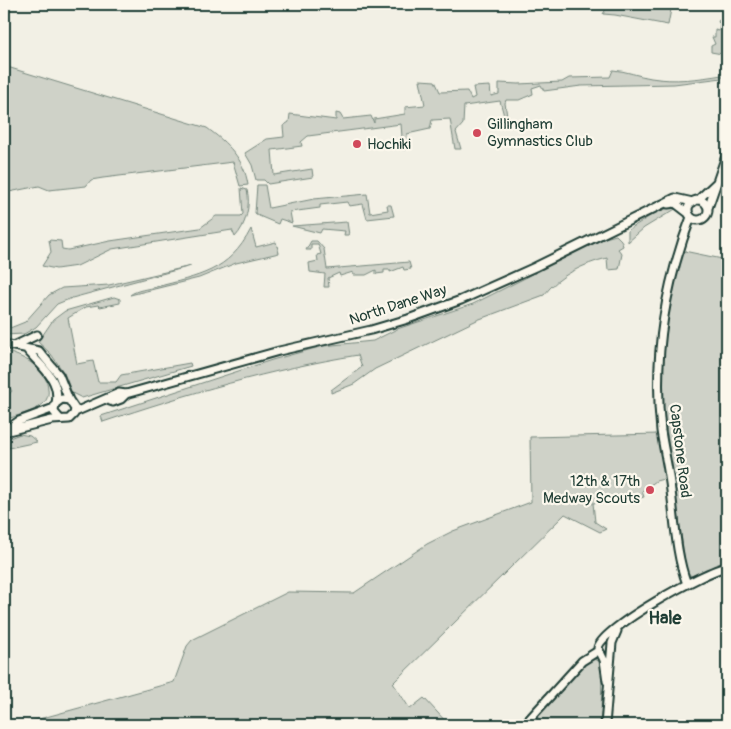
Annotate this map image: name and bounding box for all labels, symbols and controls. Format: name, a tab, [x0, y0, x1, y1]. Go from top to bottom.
place label: Gillingham Gymnastics Club	[487, 115, 593, 151]
marker: Gillingham Gymnastics Club	[471, 127, 483, 139]
place label: Hochiki	[367, 135, 411, 154]
marker: Hochiki	[351, 138, 363, 150]
street label: North Dane Way	[347, 280, 450, 330]
street label: Capstone Road	[665, 403, 695, 499]
place label: 12th & 17th Medway Scouts	[543, 472, 640, 508]
marker: 12th & 17th Medway Scouts	[644, 484, 656, 496]
district label: Hale	[649, 607, 683, 630]

